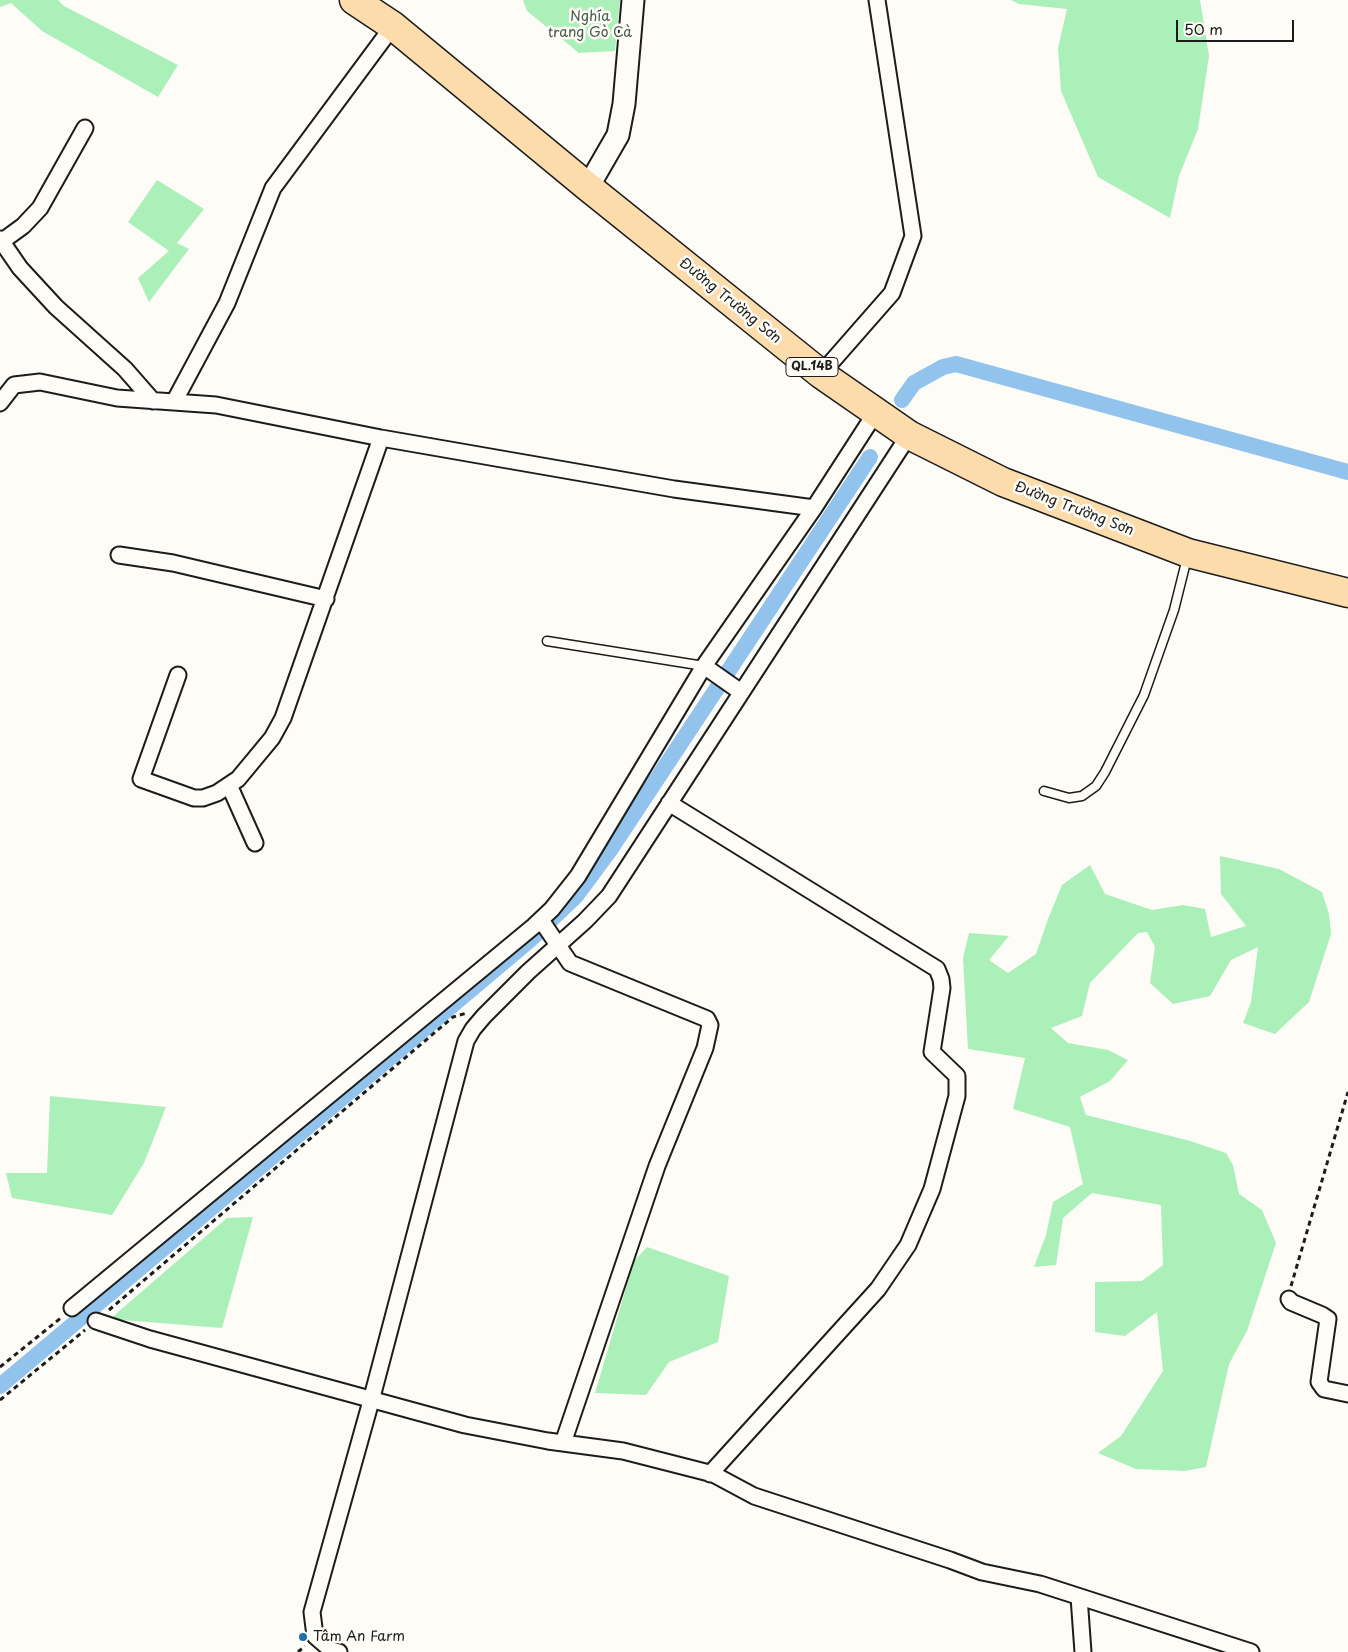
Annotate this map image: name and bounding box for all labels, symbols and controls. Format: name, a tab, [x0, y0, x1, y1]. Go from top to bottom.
park label: Nghĩa trang Gò Cà	[548, 9, 632, 41]
scale bar	[1178, 10, 1296, 42]
text: 50 m	[1184, 17, 1223, 40]
street label: Đường Trường Sơn	[676, 255, 784, 347]
road number: QL.14B	[786, 358, 838, 377]
street label: Đường Trường Sơn	[1012, 479, 1136, 539]
place label: Tâm An Farm	[313, 1629, 405, 1645]
marker: Tâm An Farm	[297, 1631, 309, 1643]

